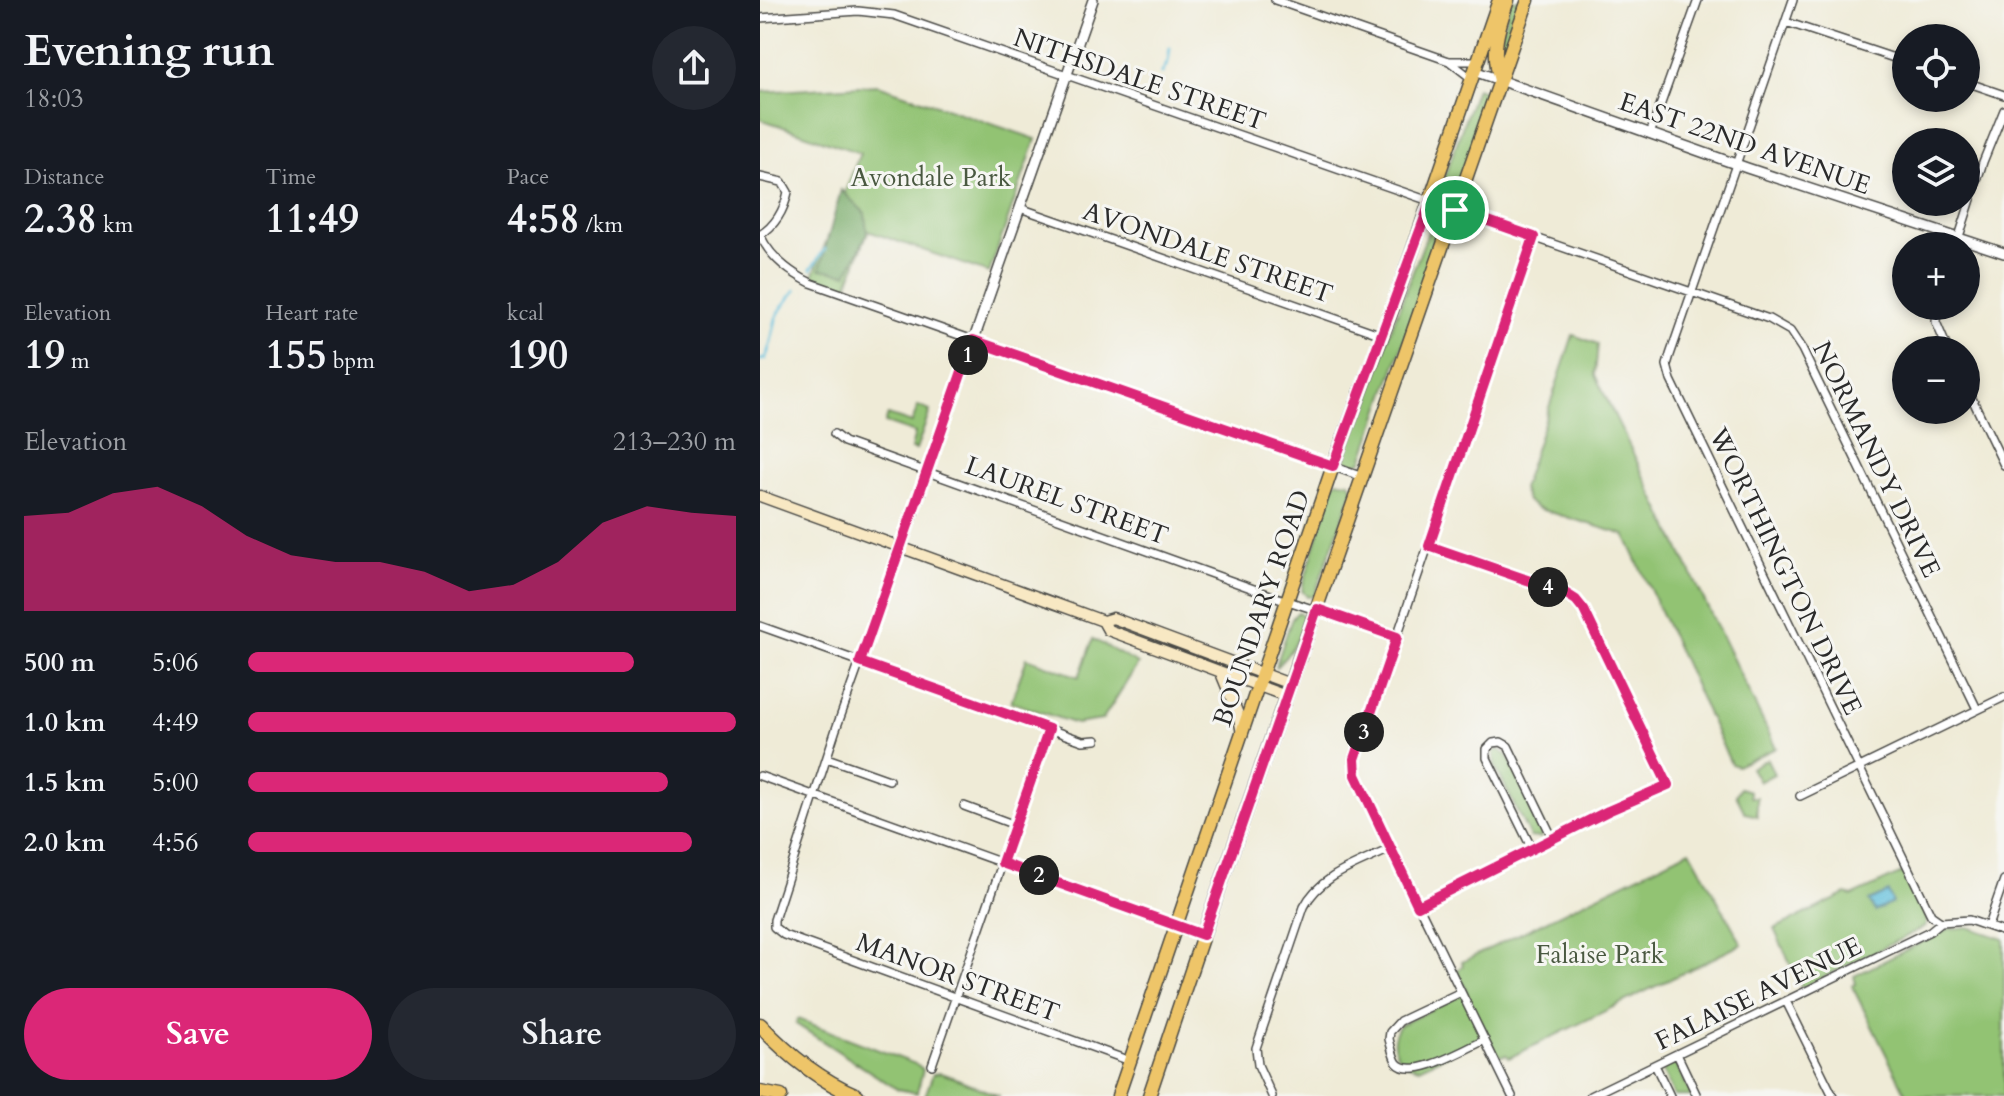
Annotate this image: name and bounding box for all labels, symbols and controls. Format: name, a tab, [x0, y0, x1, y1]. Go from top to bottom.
street label: NITHSDALE STREET	[1009, 20, 1271, 139]
text: Evening run	[24, 21, 274, 81]
map controls	[1892, 24, 1980, 424]
button: locate	[1892, 24, 1980, 112]
button: share	[652, 26, 736, 110]
text: 18:03	[24, 81, 84, 116]
street label: EAST 22ND AVENUE	[1614, 84, 1875, 203]
button: layers	[1892, 128, 1980, 216]
park label: Avondale Park	[851, 160, 1012, 195]
text: Distance	[24, 162, 104, 192]
text: Time	[265, 162, 316, 192]
text: Pace	[507, 162, 549, 192]
pin	[1421, 176, 1489, 244]
icon: arrive	[1433, 188, 1477, 232]
text: 2.38	[24, 192, 97, 247]
text: 11:49	[265, 192, 359, 247]
text: 4:58	[507, 192, 580, 247]
street label: AVONDALE STREET	[1078, 193, 1337, 312]
text: km	[97, 210, 133, 240]
text: /km	[580, 210, 623, 240]
button: +	[1892, 232, 1980, 320]
text: Elevation	[24, 298, 111, 328]
text: Heart rate	[265, 298, 359, 328]
text: kcal	[507, 298, 544, 328]
text: 19	[24, 328, 65, 383]
text: 155	[265, 328, 327, 383]
text: 190	[507, 328, 568, 383]
pin: 1	[948, 335, 988, 375]
street label: NORMANDY DRIVE	[1804, 335, 1949, 583]
button: −	[1892, 336, 1980, 424]
text: 1	[962, 340, 974, 370]
text: m	[65, 346, 90, 376]
text: bpm	[327, 346, 375, 376]
street label: WORTHINGTON DRIVE	[1700, 421, 1870, 721]
text: Elevation	[24, 424, 127, 459]
text: 213–230 m	[613, 424, 736, 459]
street label: LAUREL STREET	[961, 448, 1173, 553]
street label: BOUNDARY ROAD	[1205, 485, 1318, 731]
pin: 4	[1528, 567, 1568, 607]
text: 4	[1542, 572, 1554, 602]
text: 500 m	[24, 645, 95, 680]
text: 5:06	[152, 645, 199, 680]
text: 1.0 km	[24, 705, 105, 740]
text: 4:49	[152, 705, 199, 740]
pin: 3	[1344, 712, 1384, 752]
text: 3	[1358, 717, 1370, 747]
text: 1.5 km	[24, 765, 105, 800]
text: 5:00	[152, 765, 199, 800]
text: 2.0 km	[24, 825, 105, 860]
text: 4:56	[152, 825, 199, 860]
pin: 2	[1019, 855, 1059, 895]
text: 2	[1033, 860, 1045, 890]
street label: MANOR STREET	[851, 924, 1064, 1030]
street label: FALAISE AVENUE	[1649, 928, 1867, 1059]
park label: Falaise Park	[1536, 937, 1664, 972]
button: Save	[24, 988, 372, 1080]
button: Share	[388, 988, 736, 1080]

